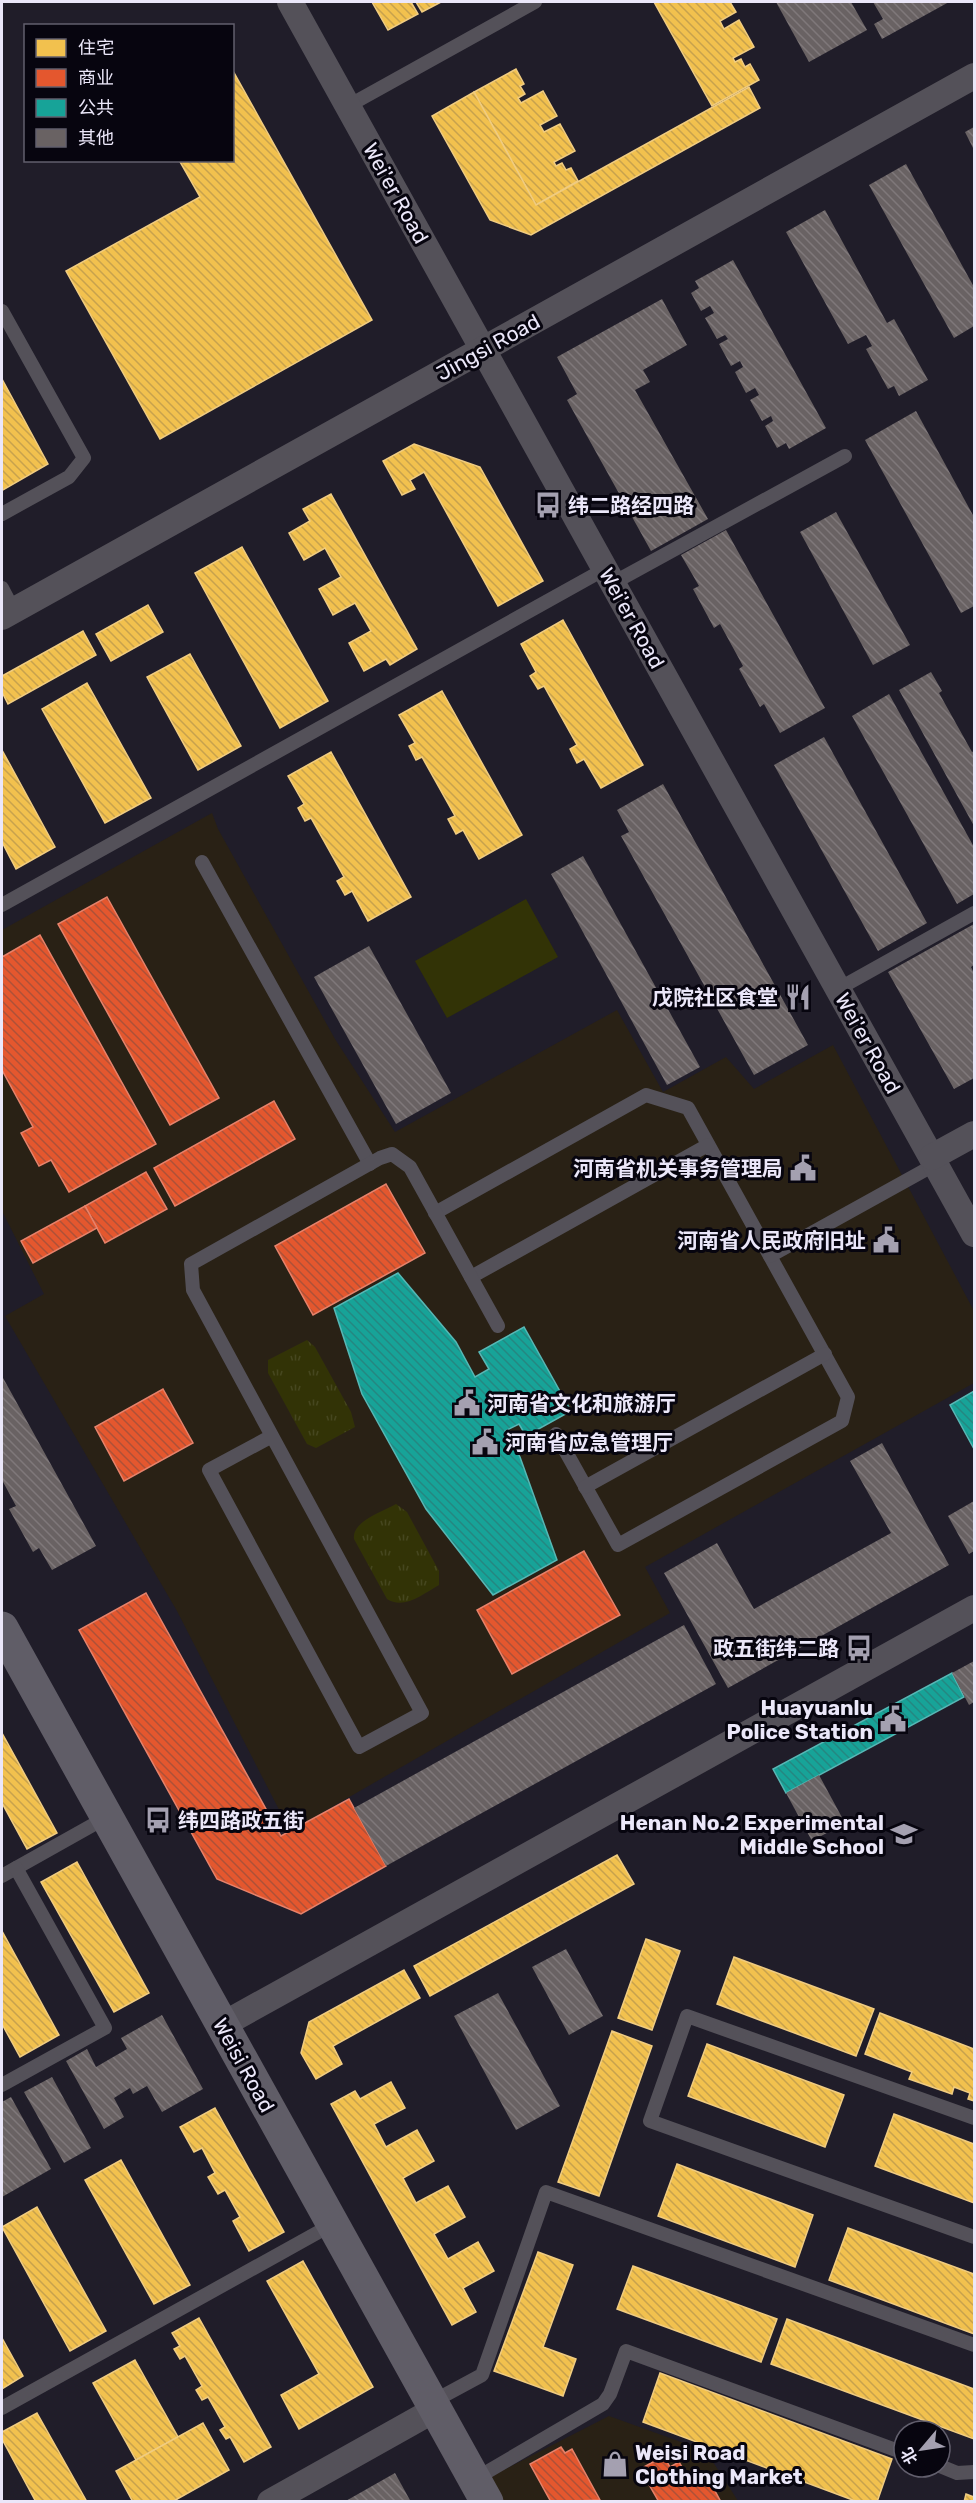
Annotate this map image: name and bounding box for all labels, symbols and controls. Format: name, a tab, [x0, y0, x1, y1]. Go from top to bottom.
legend	[24, 24, 234, 162]
text: 住宅	[78, 37, 114, 59]
text: 商业	[78, 67, 114, 89]
text: 公共	[78, 97, 114, 119]
text: 其他	[78, 127, 114, 149]
street label: Wei'er Road	[358, 138, 434, 248]
street label: Jingsi Road	[432, 308, 544, 386]
bus stop icon: 纬二路经四路	[533, 490, 563, 520]
place label: 纬二路经四路	[568, 493, 694, 518]
street label: Wei'er Road	[594, 563, 670, 673]
restaurant icon: 戊院社区食堂	[783, 982, 813, 1012]
place label: 戊院社区食堂	[652, 985, 778, 1010]
street label: Wei'er Road	[830, 988, 906, 1098]
public building icon: 河南省机关事务管理局	[788, 1153, 818, 1183]
place label: 河南省机关事务管理局	[573, 1156, 783, 1181]
public building icon: 河南省人民政府旧址	[871, 1225, 901, 1255]
place label: 河南省人民政府旧址	[677, 1228, 866, 1253]
public building icon: 河南省文化和旅游厅	[452, 1388, 482, 1418]
place label: 河南省文化和旅游厅	[487, 1391, 676, 1416]
public building icon: 河南省应急管理厅	[470, 1427, 500, 1457]
place label: 河南省应急管理厅	[505, 1430, 673, 1455]
bus stop icon: 政五街纬二路	[844, 1633, 874, 1663]
place label: 政五街纬二路	[713, 1636, 839, 1661]
place label: Huayuanlu Police Station	[727, 1695, 873, 1744]
public building icon: Huayuanlu Police Station	[878, 1704, 908, 1734]
bus stop icon: 纬四路政五街	[143, 1805, 173, 1835]
place label: 纬四路政五街	[178, 1808, 304, 1833]
place label: Henan No.2 Experimental Middle School	[620, 1810, 884, 1859]
school or university icon: Henan No.2 Experimental Middle School	[889, 1819, 919, 1849]
street label: Weisi Road	[208, 2013, 280, 2117]
north arrow	[892, 2419, 952, 2479]
place label: Weisi Road Clothing Market	[635, 2440, 803, 2489]
text: 北	[897, 2444, 922, 2468]
shop icon: Weisi Road Clothing Market	[600, 2449, 630, 2479]

